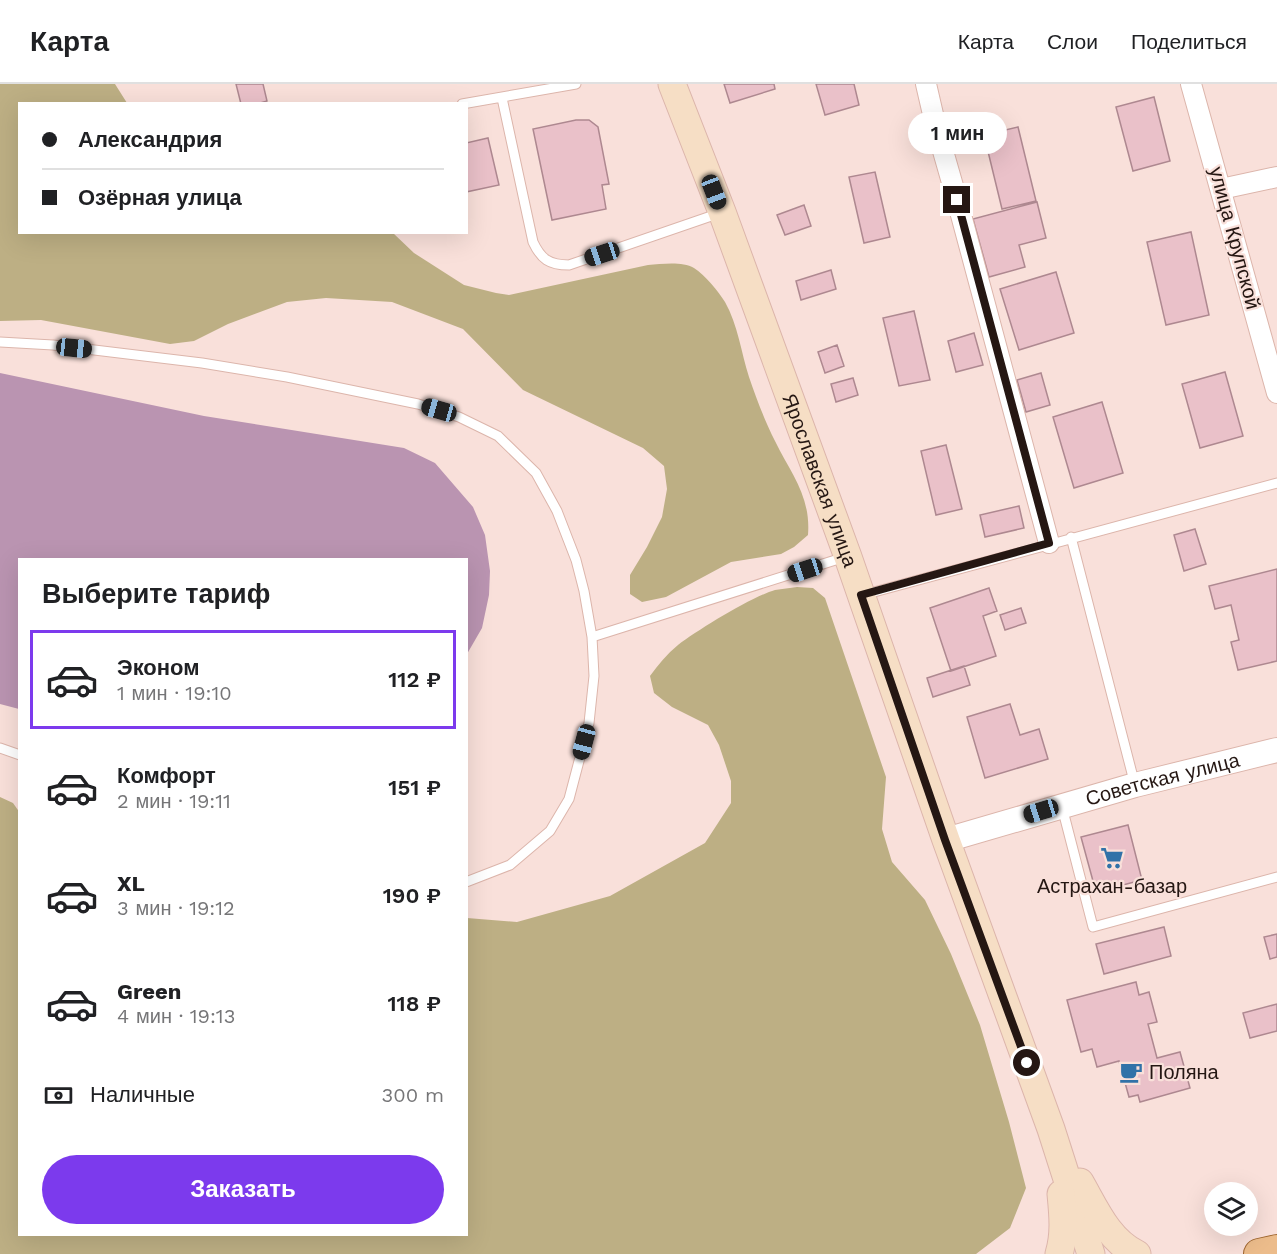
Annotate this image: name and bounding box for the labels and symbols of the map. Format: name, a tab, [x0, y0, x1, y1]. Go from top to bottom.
callout: 1 мин	[908, 113, 1006, 155]
street label: улица Крупской	[1204, 164, 1266, 312]
car	[699, 172, 729, 212]
route end	[943, 186, 970, 213]
car	[582, 240, 622, 268]
car	[55, 337, 93, 359]
street label: Ярославская улица	[777, 390, 863, 571]
car	[419, 396, 459, 424]
car	[785, 556, 825, 584]
car	[571, 722, 597, 762]
street label: Советская улица	[1083, 747, 1243, 811]
car	[1021, 797, 1061, 825]
supermarket icon: Астрахан-базар	[1099, 845, 1125, 871]
place label: Астрахан-базар	[1037, 874, 1187, 898]
route start	[1013, 1049, 1040, 1076]
cafe icon: Поляна	[1118, 1059, 1144, 1085]
place label: Поляна	[1149, 1060, 1220, 1084]

